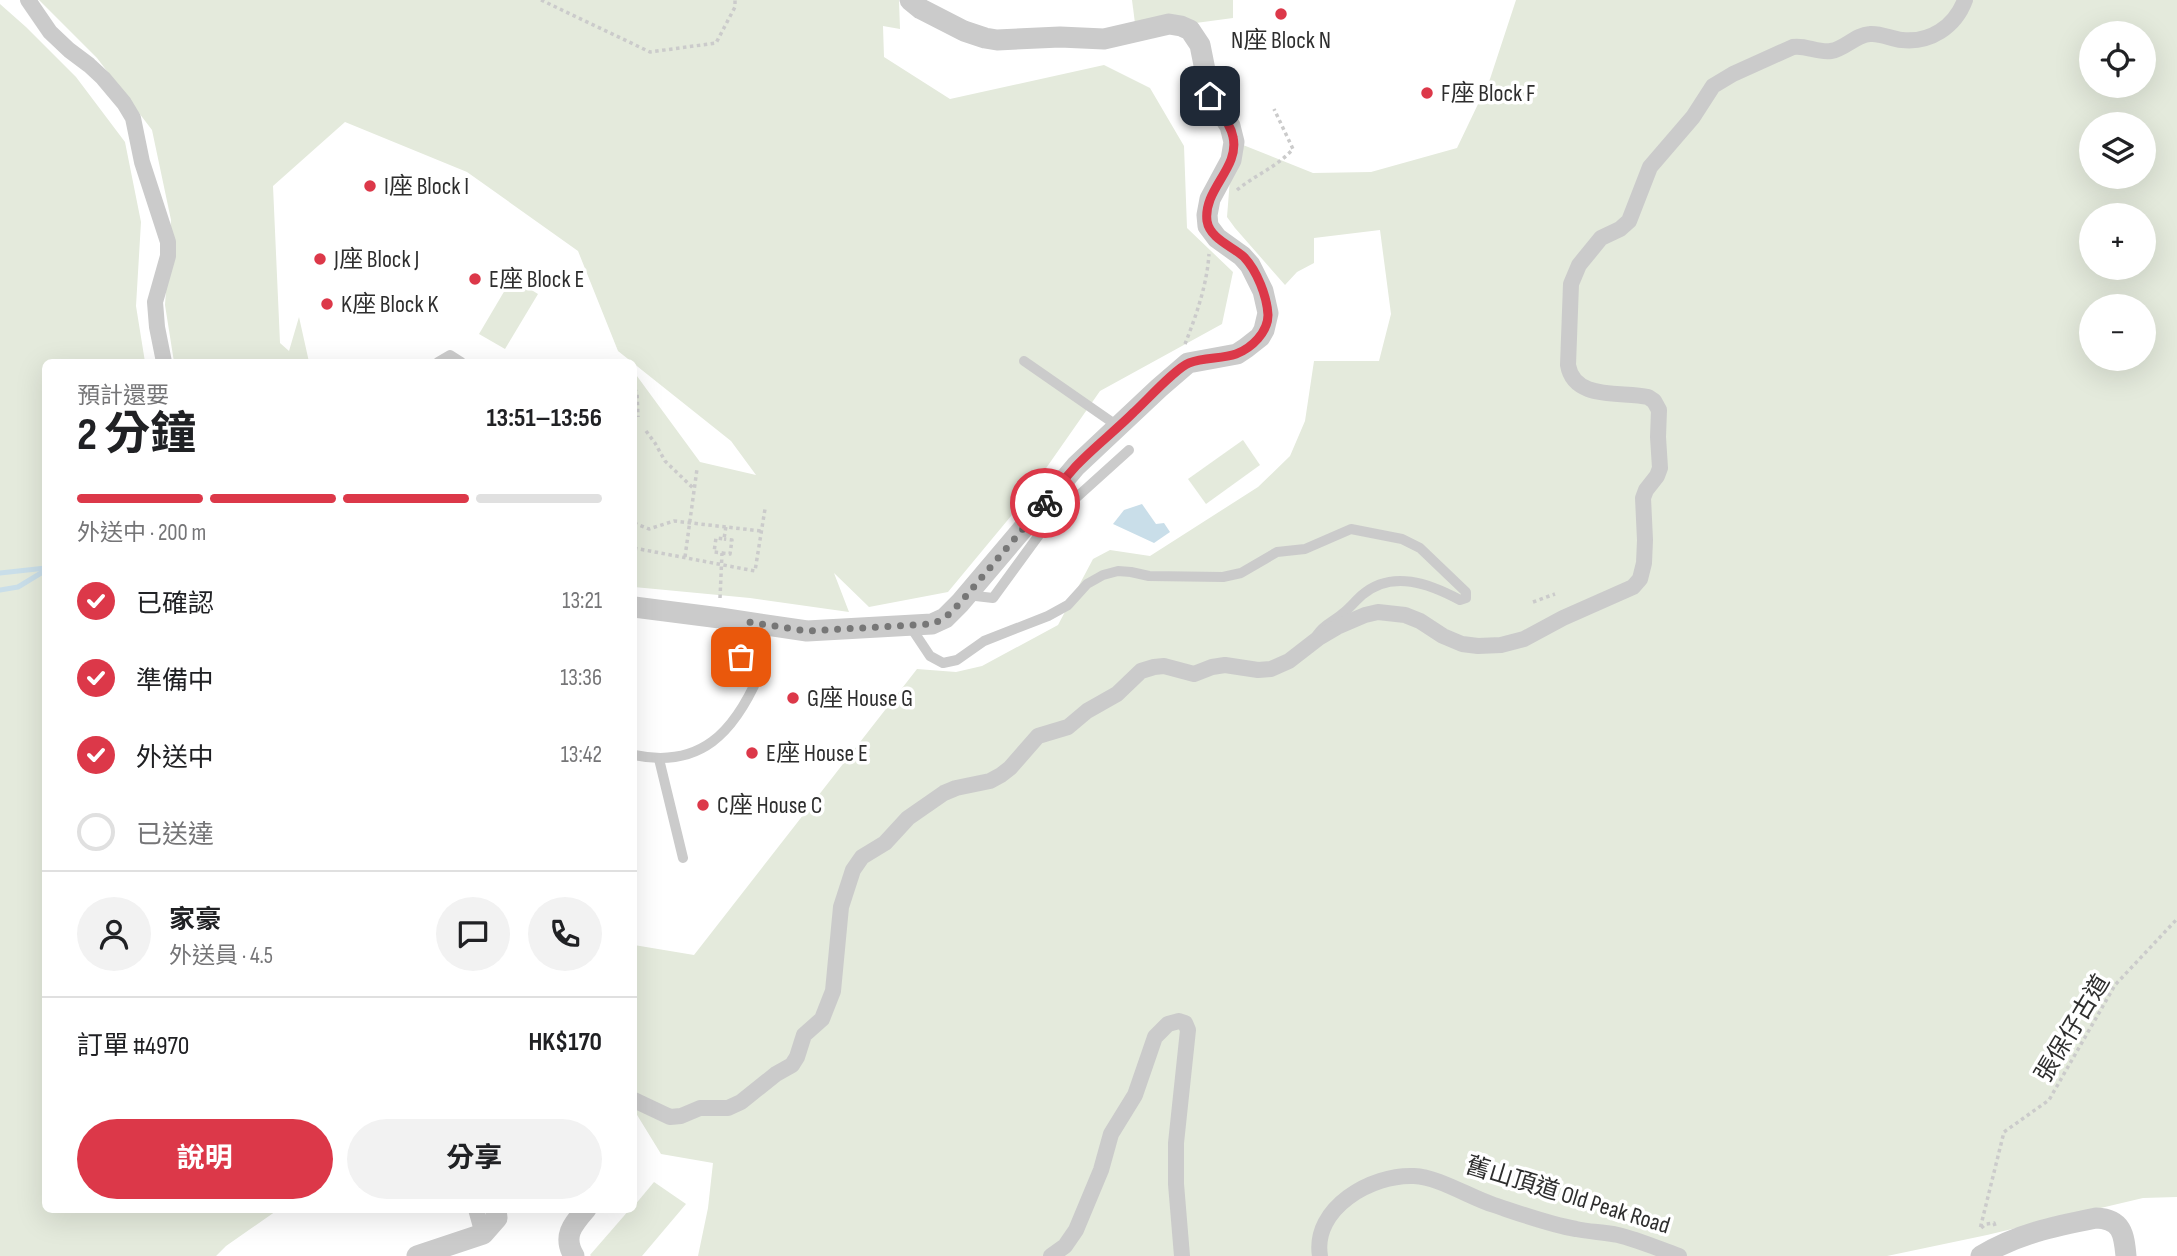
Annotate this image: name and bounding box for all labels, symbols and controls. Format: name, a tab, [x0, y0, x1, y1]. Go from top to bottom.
marker: N座 Block N	[1273, 6, 1289, 22]
map controls	[2079, 21, 2156, 371]
button: locate	[2079, 21, 2156, 98]
place label: N座 Block N	[1231, 26, 1331, 55]
pin	[1180, 66, 1240, 126]
icon: home	[1191, 77, 1229, 115]
place label: F座 Block F	[1441, 79, 1535, 108]
marker: F座 Block F	[1419, 85, 1435, 101]
button: layers	[2079, 112, 2156, 189]
place label: I座 Block I	[384, 172, 469, 201]
marker: I座 Block I	[362, 178, 378, 194]
button: +	[2079, 203, 2156, 280]
place label: J座 Block J	[333, 245, 419, 274]
marker: J座 Block J	[312, 251, 328, 267]
place label: E座 Block E	[489, 265, 584, 294]
marker: E座 Block E	[467, 271, 483, 287]
place label: K座 Block K	[341, 290, 438, 319]
button: −	[2079, 294, 2156, 371]
marker: K座 Block K	[319, 296, 335, 312]
text: 預計還要	[77, 382, 169, 410]
text: 13:51–13:56	[486, 403, 602, 434]
text: 2 分鐘	[77, 408, 196, 463]
courier	[1010, 468, 1080, 538]
icon: bike	[1026, 484, 1064, 522]
text: 外送中 · 200 m	[77, 519, 206, 547]
icon: check	[77, 582, 115, 620]
text: 13:21	[562, 587, 602, 615]
text: 已確認	[136, 589, 214, 620]
pin	[711, 627, 771, 687]
icon: bag	[722, 638, 760, 676]
icon: check	[77, 659, 115, 697]
text: 13:36	[560, 664, 602, 692]
text: 準備中	[136, 666, 214, 697]
place label: G座 House G	[807, 684, 913, 713]
marker: G座 House G	[785, 690, 801, 706]
icon: check	[77, 736, 115, 774]
place label: E座 House E	[766, 739, 868, 768]
text: 13:42	[561, 741, 602, 769]
text: 外送中	[136, 743, 214, 774]
marker: E座 House E	[744, 745, 760, 761]
place label: C座 House C	[717, 791, 822, 820]
marker: C座 House C	[695, 797, 711, 813]
text: 已送達	[136, 820, 214, 851]
button: person	[77, 897, 151, 971]
button: chat	[436, 897, 510, 971]
button: phone	[528, 897, 602, 971]
text: 家豪	[169, 905, 221, 936]
text: 外送員 · 4.5	[169, 942, 273, 970]
street label: 張保仔古道	[2029, 969, 2116, 1087]
text: HK$170	[528, 1027, 602, 1058]
text: 訂單 #4970	[77, 1031, 189, 1062]
button: 說明	[77, 1119, 333, 1199]
button: 分享	[347, 1119, 602, 1199]
street label: 舊山頂道 Old Peak Road	[1462, 1151, 1673, 1240]

